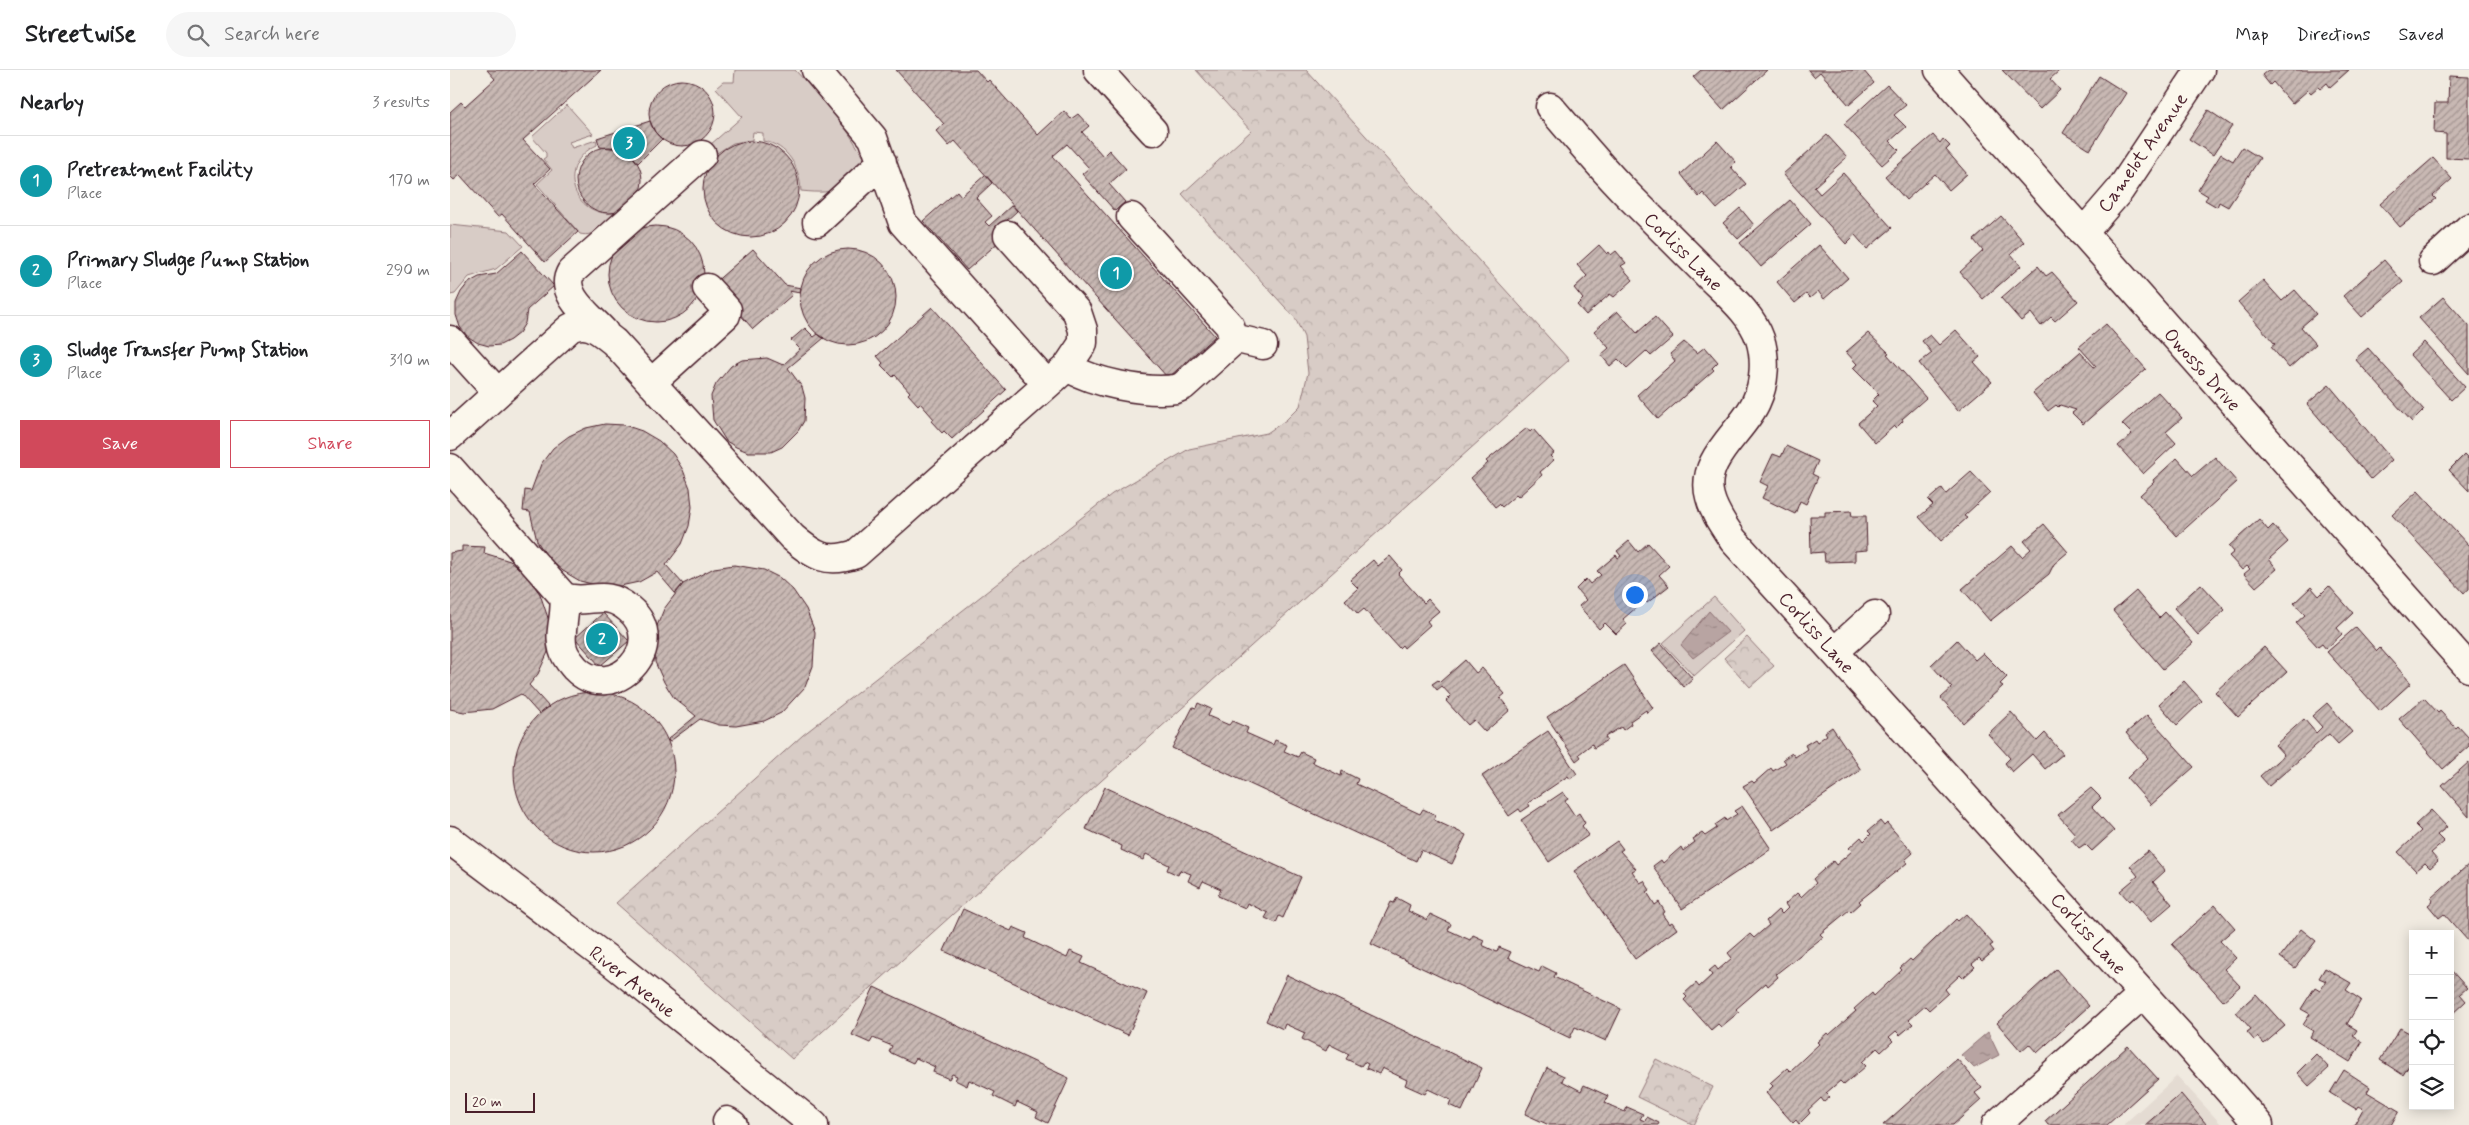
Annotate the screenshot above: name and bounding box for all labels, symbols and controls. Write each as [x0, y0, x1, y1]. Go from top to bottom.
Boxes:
search box [166, 12, 516, 57]
text: Streetwise [25, 19, 136, 50]
icon: search [184, 21, 212, 49]
text: Search here [224, 22, 320, 47]
text: Map [2236, 23, 2269, 47]
text: Directions [2297, 23, 2371, 47]
text: Saved [2399, 23, 2444, 47]
street label: Camelot Avenue [2093, 88, 2194, 218]
text: Nearby [20, 89, 84, 117]
text: 3 results [372, 92, 430, 113]
pin: 3 [613, 124, 645, 162]
text: Pretreatment Facility [67, 158, 253, 183]
text: 1 [32, 170, 40, 191]
text: 170 m [388, 170, 430, 191]
text: Place [67, 183, 102, 204]
street label: Corliss Lane [1638, 207, 1728, 297]
text: Primary Sludge Pump Station [67, 248, 309, 273]
pin: 1 [1100, 254, 1132, 292]
text: 2 [32, 260, 40, 281]
text: 290 m [386, 260, 430, 281]
text: Place [67, 273, 102, 294]
street label: Owosso Drive [2158, 323, 2246, 417]
text: Sludge Transfer Pump Station [67, 338, 308, 363]
text: 3 [32, 350, 40, 371]
text: 310 m [389, 350, 430, 371]
text: Place [67, 363, 102, 384]
button: Save [20, 420, 220, 468]
button: Share [230, 420, 430, 468]
your location [1622, 582, 1648, 608]
street label: Corliss Lane [1773, 587, 1859, 679]
pin: 2 [586, 620, 618, 658]
street label: Corliss Lane [2045, 888, 2131, 980]
map controls [2409, 930, 2454, 1110]
button: + [2409, 930, 2454, 975]
street label: River Avenue [584, 940, 681, 1024]
button: − [2409, 975, 2454, 1020]
button: locate [2409, 1020, 2454, 1065]
button: layers [2409, 1065, 2454, 1110]
scale bar [465, 1090, 535, 1113]
text: 20 m [472, 1093, 502, 1111]

